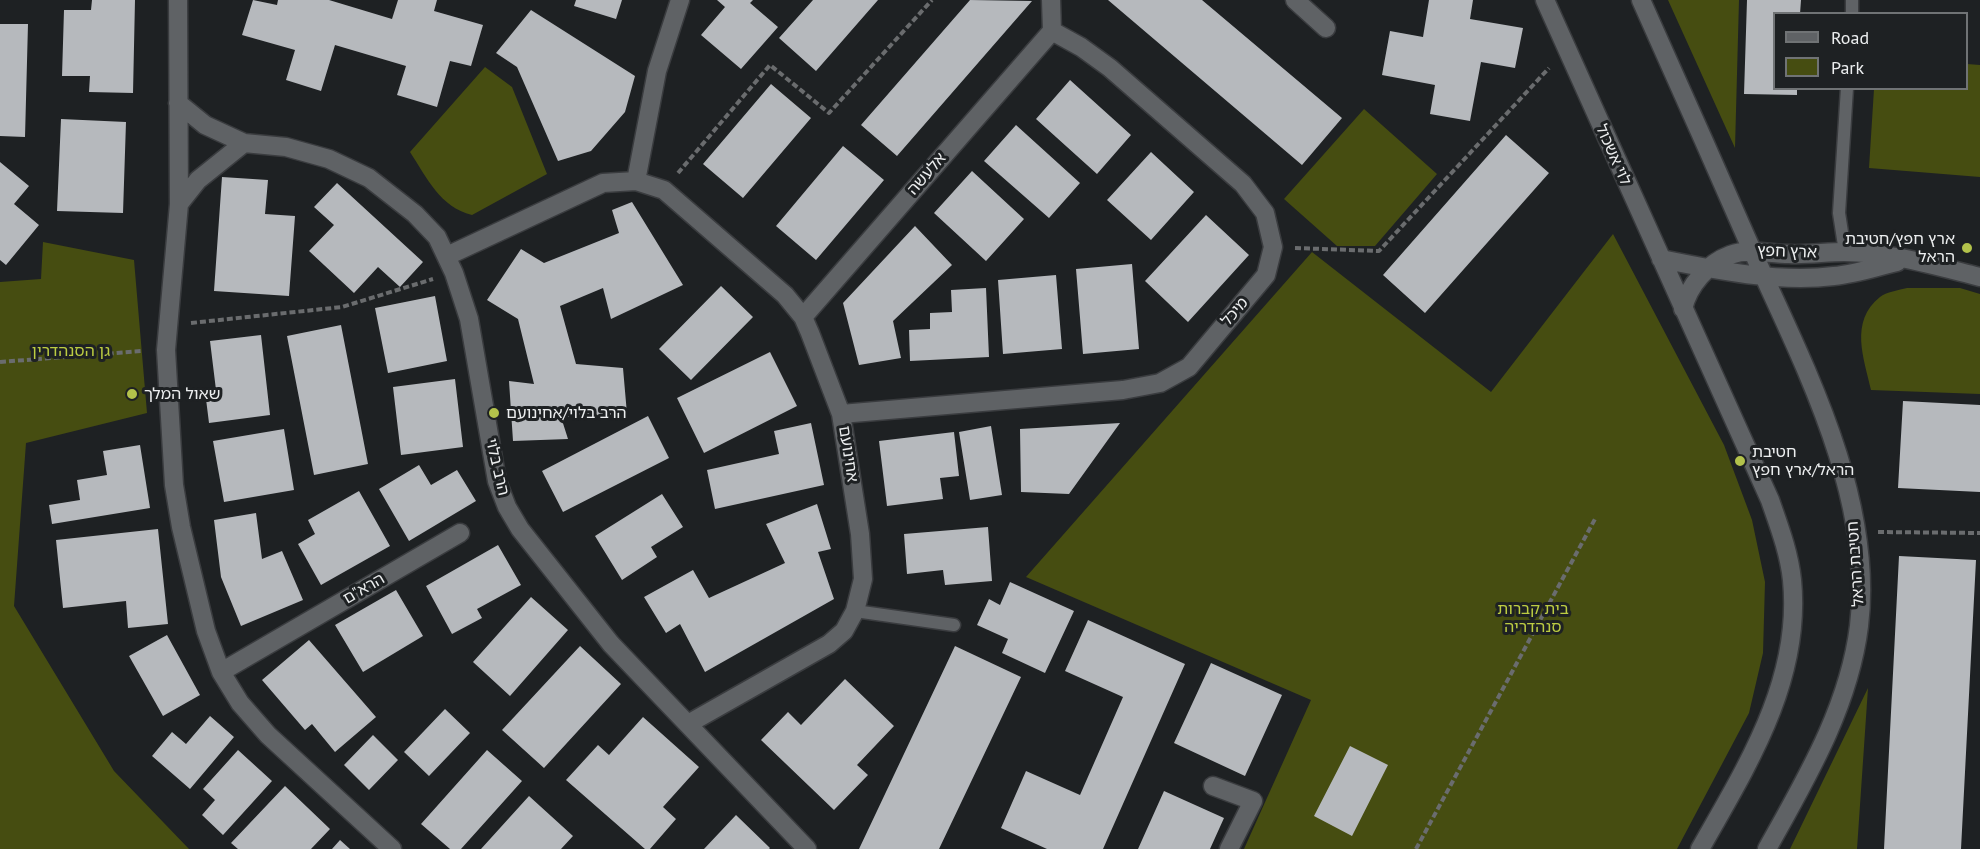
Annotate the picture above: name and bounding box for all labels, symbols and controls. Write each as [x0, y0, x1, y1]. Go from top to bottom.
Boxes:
legend [1773, 12, 1968, 90]
text: Road [1831, 26, 1869, 49]
text: Park [1831, 56, 1864, 79]
street label: לוי אשכול [1591, 122, 1635, 188]
street label: אלעשה [903, 149, 951, 199]
place label: ארץ חפץ/חטיבת הראל [1845, 229, 1955, 267]
street label: ארץ חפץ [1757, 241, 1817, 263]
marker: ארץ חפץ/חטיבת הראל [1960, 241, 1974, 255]
street label: מיכל [1217, 294, 1253, 330]
park label: גן הסנהדרין [32, 341, 110, 361]
place label: שאול המלך [144, 384, 220, 404]
marker: שאול המלך [125, 387, 139, 401]
place label: הרב בלוי/אחינועם [506, 403, 627, 423]
marker: הרב בלוי/אחינועם [487, 406, 501, 420]
street label: אחינועם [834, 424, 862, 484]
street label: הרב בלוי [481, 436, 513, 498]
place label: חטיבת הראל/ארץ חפץ [1752, 442, 1854, 480]
marker: חטיבת הראל/ארץ חפץ [1733, 454, 1747, 468]
street label: חטיבת הראל [1843, 521, 1869, 607]
street label: הרא"ם [340, 569, 388, 609]
park label: בית קברות סנהדריה [1497, 599, 1569, 637]

